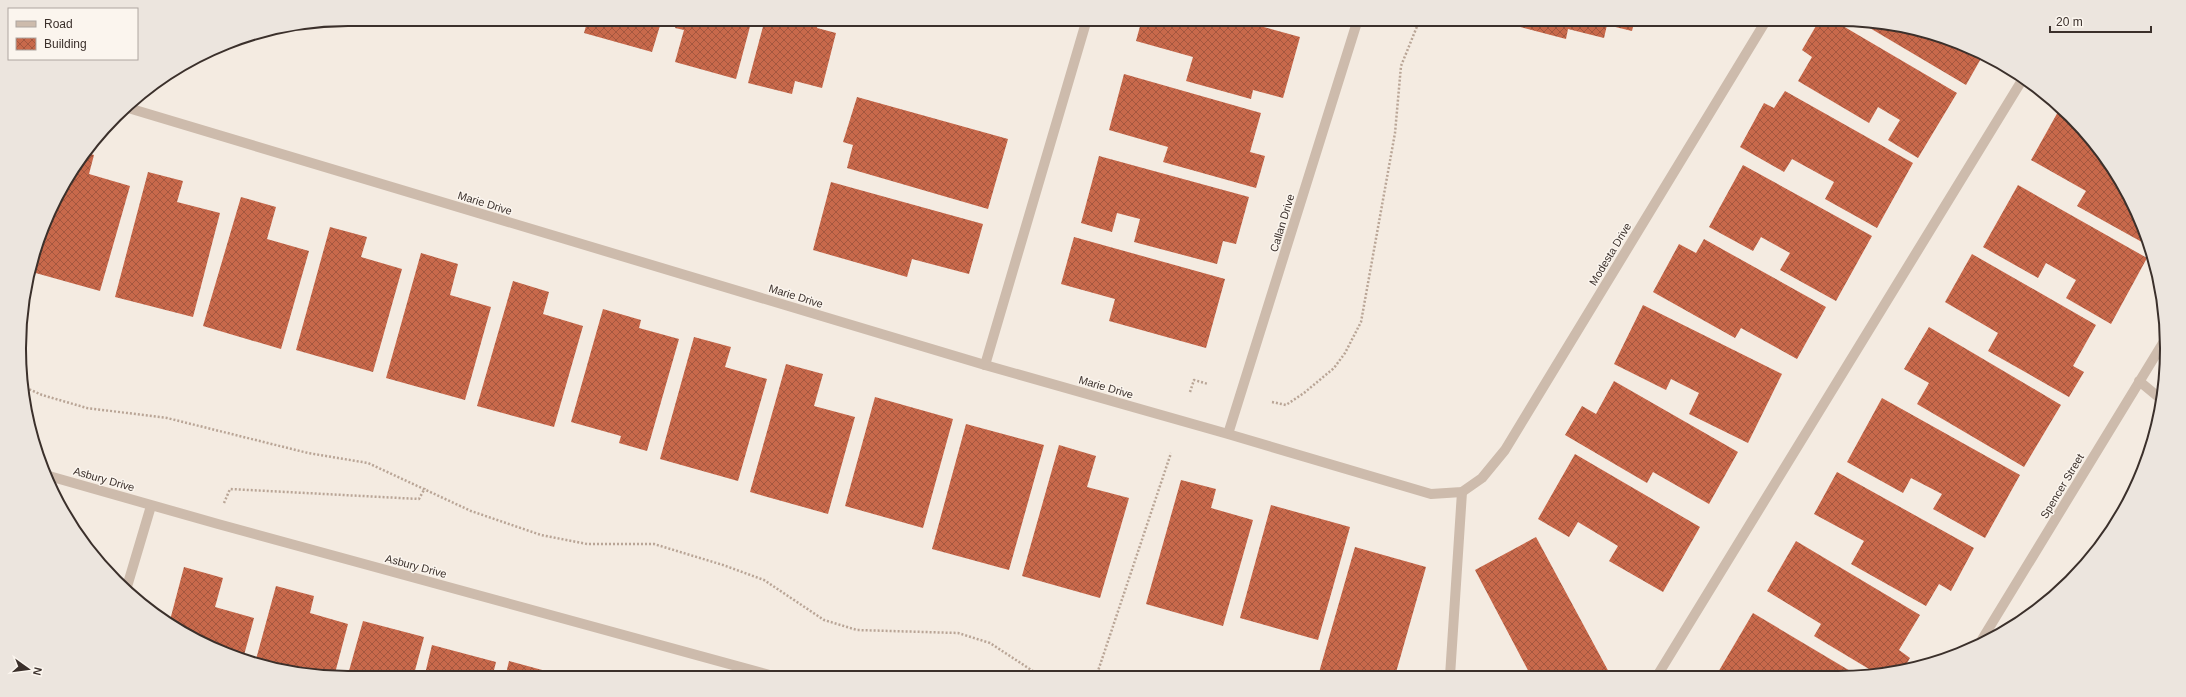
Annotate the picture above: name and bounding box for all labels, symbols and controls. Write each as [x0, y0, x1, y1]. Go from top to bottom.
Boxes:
legend [8, 8, 138, 60]
scale bar [2050, 8, 2151, 34]
text: 20 m [2056, 15, 2083, 29]
text: Road [44, 17, 73, 31]
text: Building [44, 37, 87, 51]
street label: Marie Drive [456, 189, 514, 217]
street label: Callan Drive [1268, 193, 1296, 253]
street label: Modesta Drive [1587, 221, 1633, 287]
street label: Marie Drive [767, 282, 825, 310]
street label: Marie Drive [1077, 373, 1135, 401]
street label: Spencer Street [2038, 451, 2086, 521]
street label: Asbury Drive [72, 465, 136, 493]
street label: Asbury Drive [384, 552, 448, 580]
north arrow [8, 649, 48, 689]
text: N [31, 666, 44, 677]

